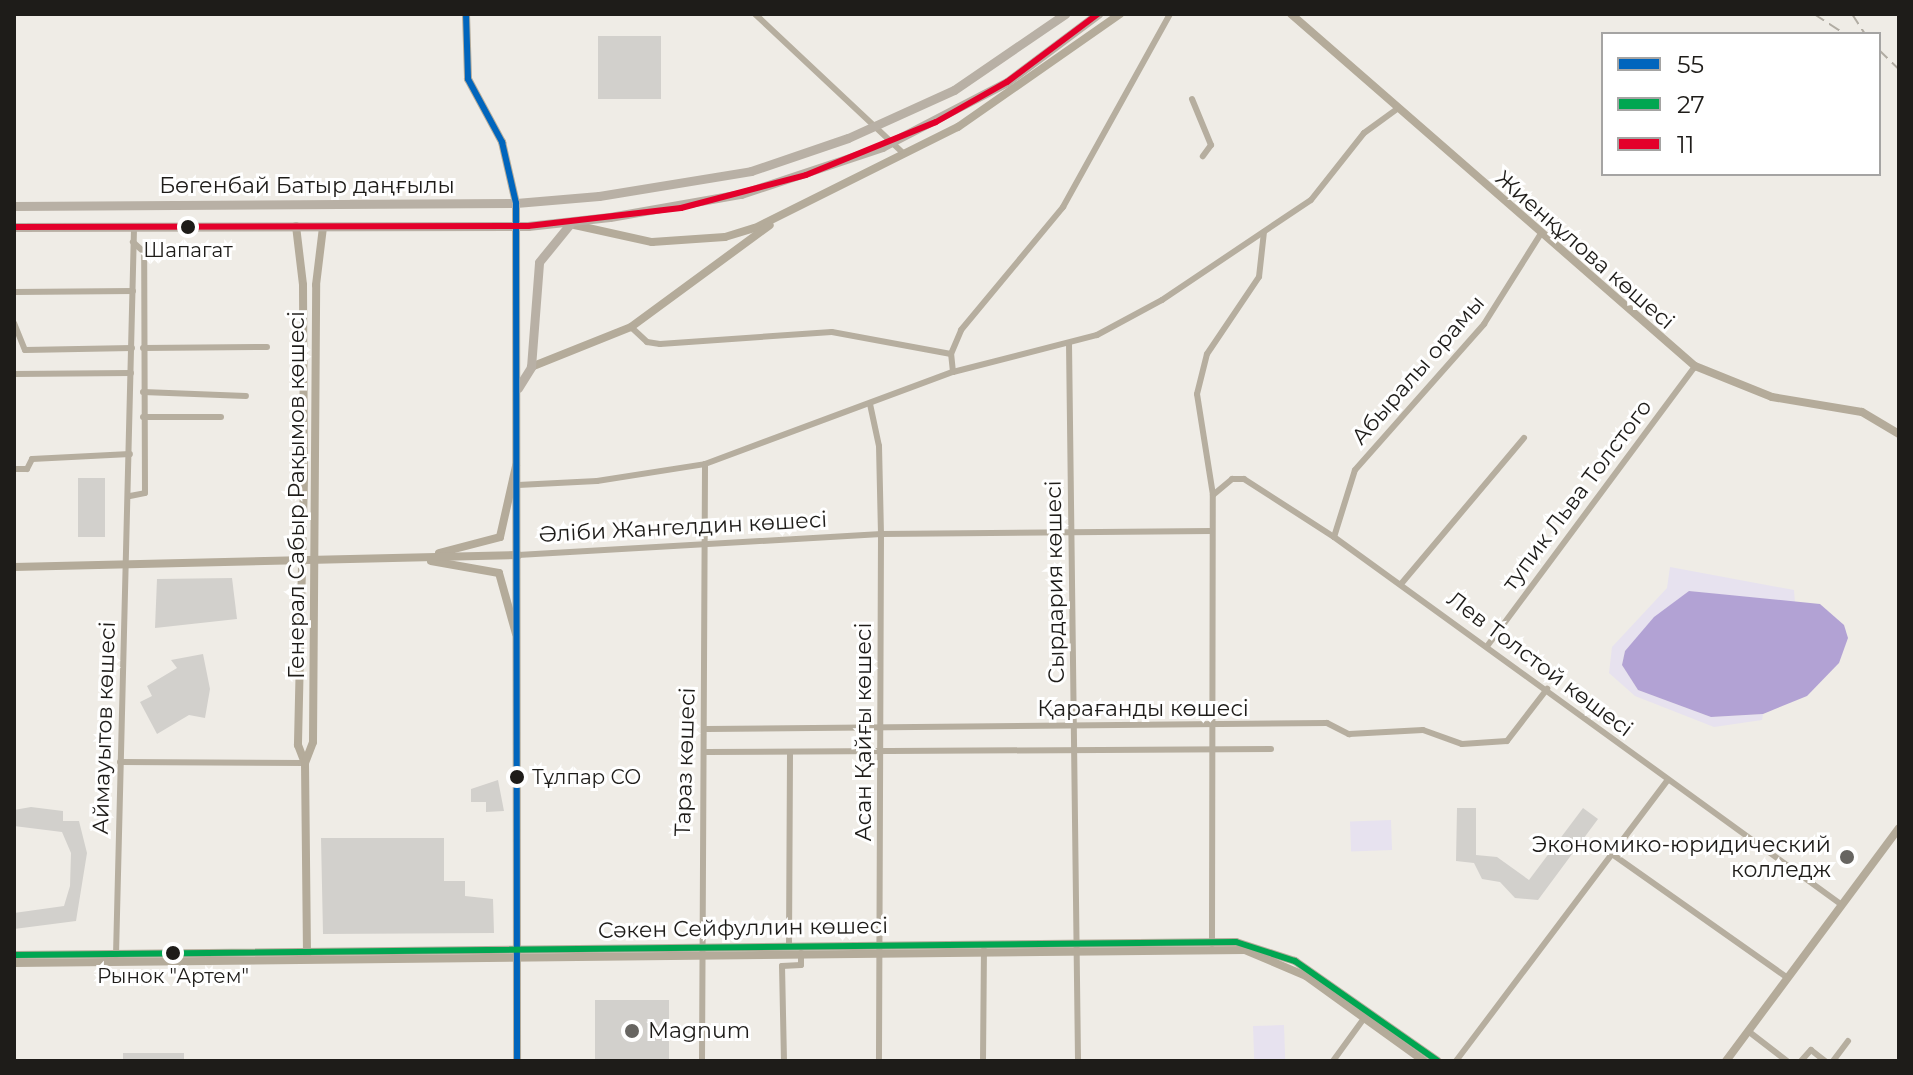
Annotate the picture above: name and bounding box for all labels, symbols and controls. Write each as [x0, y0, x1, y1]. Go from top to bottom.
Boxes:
legend [1601, 32, 1881, 176]
text: 55 [1677, 50, 1704, 79]
text: 27 [1677, 90, 1705, 119]
text: 11 [1677, 130, 1694, 159]
street label: Жиенқұлова көшесі [1490, 165, 1680, 335]
street label: Бөгенбай Батыр даңғылы [159, 173, 455, 199]
marker: Шапагат [180, 219, 196, 235]
place label: Шапагат [143, 238, 233, 262]
street label: Абыралы орамы [1346, 290, 1490, 450]
street label: Генерал Сабыр Рақымов көшесі [284, 311, 310, 679]
street label: тупик Льва Толстого [1497, 394, 1657, 596]
street label: Сырдария көшесі [1040, 480, 1070, 684]
street label: Әліби Жангелдин көшесі [538, 506, 828, 548]
street label: Лев Толстой көшесі [1442, 586, 1638, 742]
street label: Аймауытов көшесі [87, 621, 121, 835]
street label: Асан Қайғы көшесі [851, 622, 877, 842]
street label: Тараз көшесі [669, 687, 701, 837]
street label: Қарағанды көшесі [1037, 696, 1249, 722]
place label: Тұлпар СО [532, 765, 641, 789]
marker: Тұлпар СО [509, 769, 525, 785]
place label: Экономико-юридический колледж [1532, 831, 1831, 882]
marker: Экономико-юридический колледж [1838, 848, 1856, 866]
street label: Сәкен Сейфуллин көшесі [598, 912, 888, 944]
marker: Рынок "Артем" [165, 945, 181, 961]
place label: Рынок "Артем" [97, 964, 249, 988]
place label: Magnum [648, 1018, 750, 1044]
marker: Magnum [623, 1022, 641, 1040]

